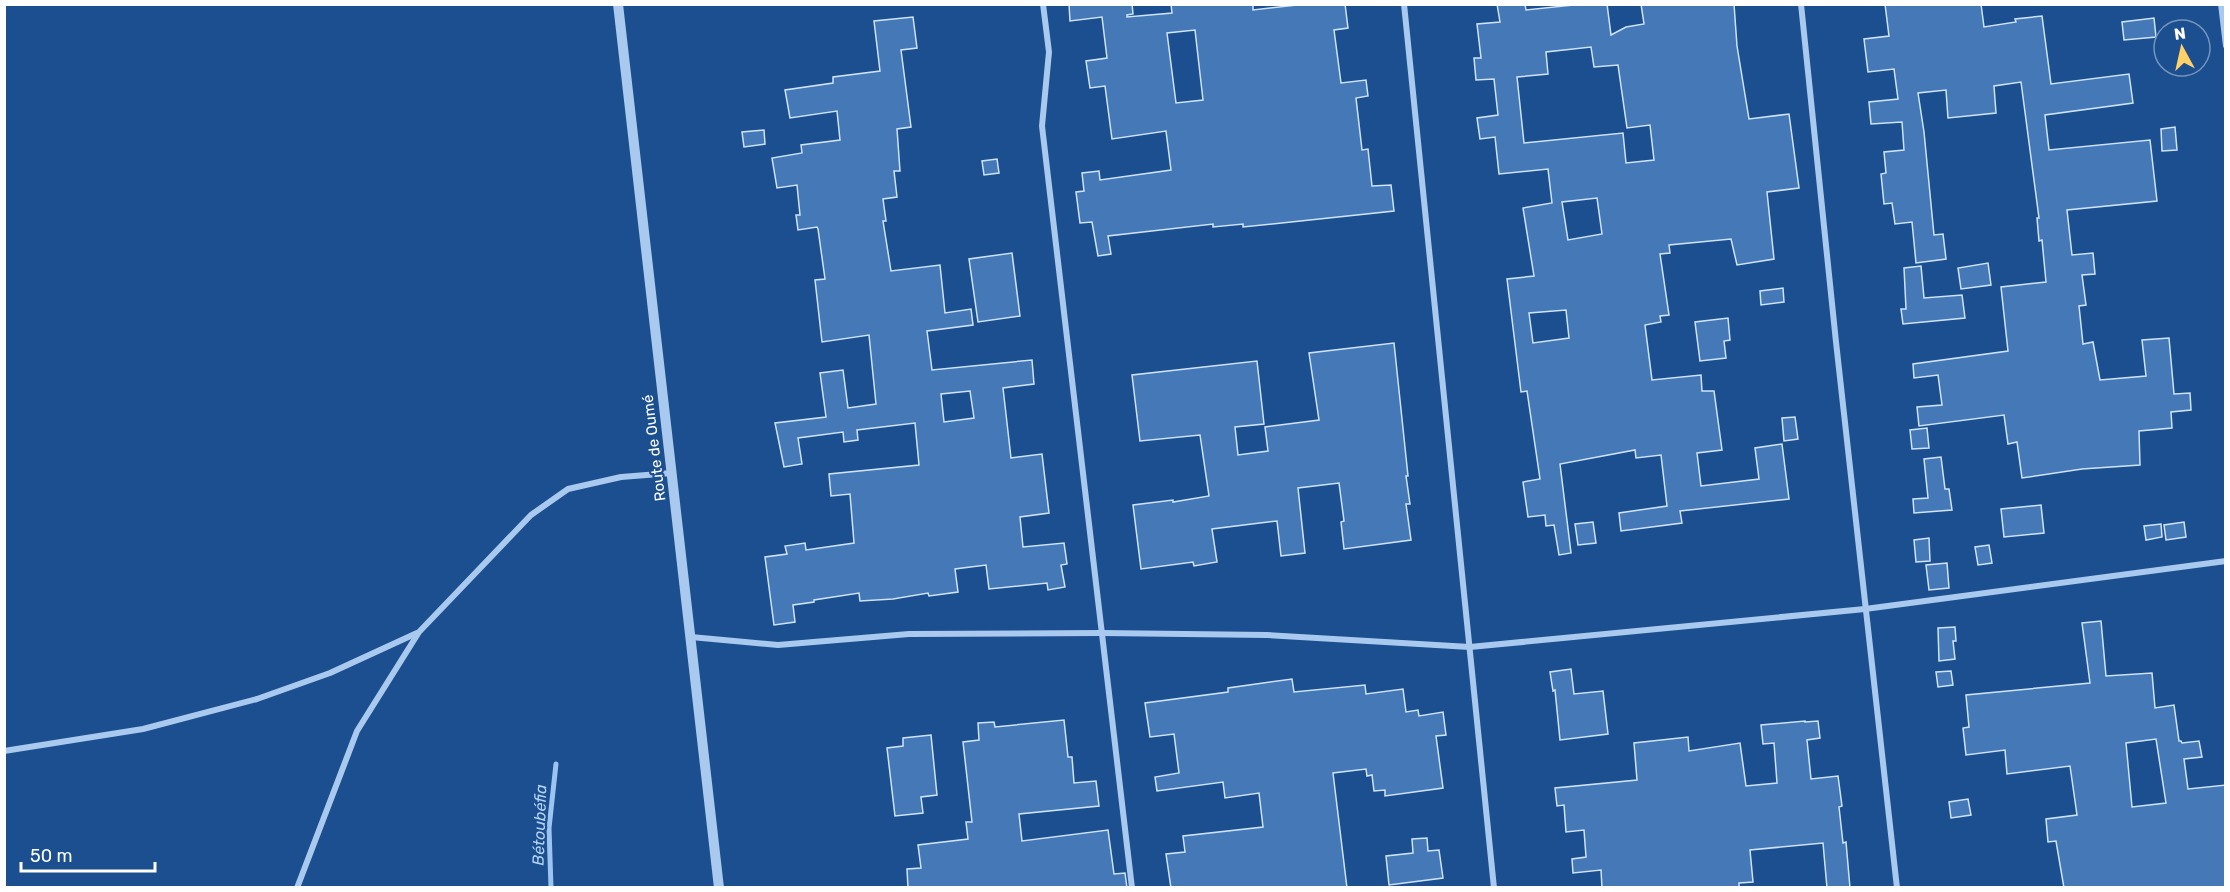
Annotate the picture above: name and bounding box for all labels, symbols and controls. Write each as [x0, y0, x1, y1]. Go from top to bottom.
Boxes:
north arrow [2152, 18, 2212, 78]
text: N [2173, 23, 2187, 44]
street label: Route de Oumé [639, 394, 669, 502]
water label: Bétoubéfia [529, 784, 550, 866]
scale bar [21, 835, 154, 873]
text: 50 m [30, 845, 73, 867]

